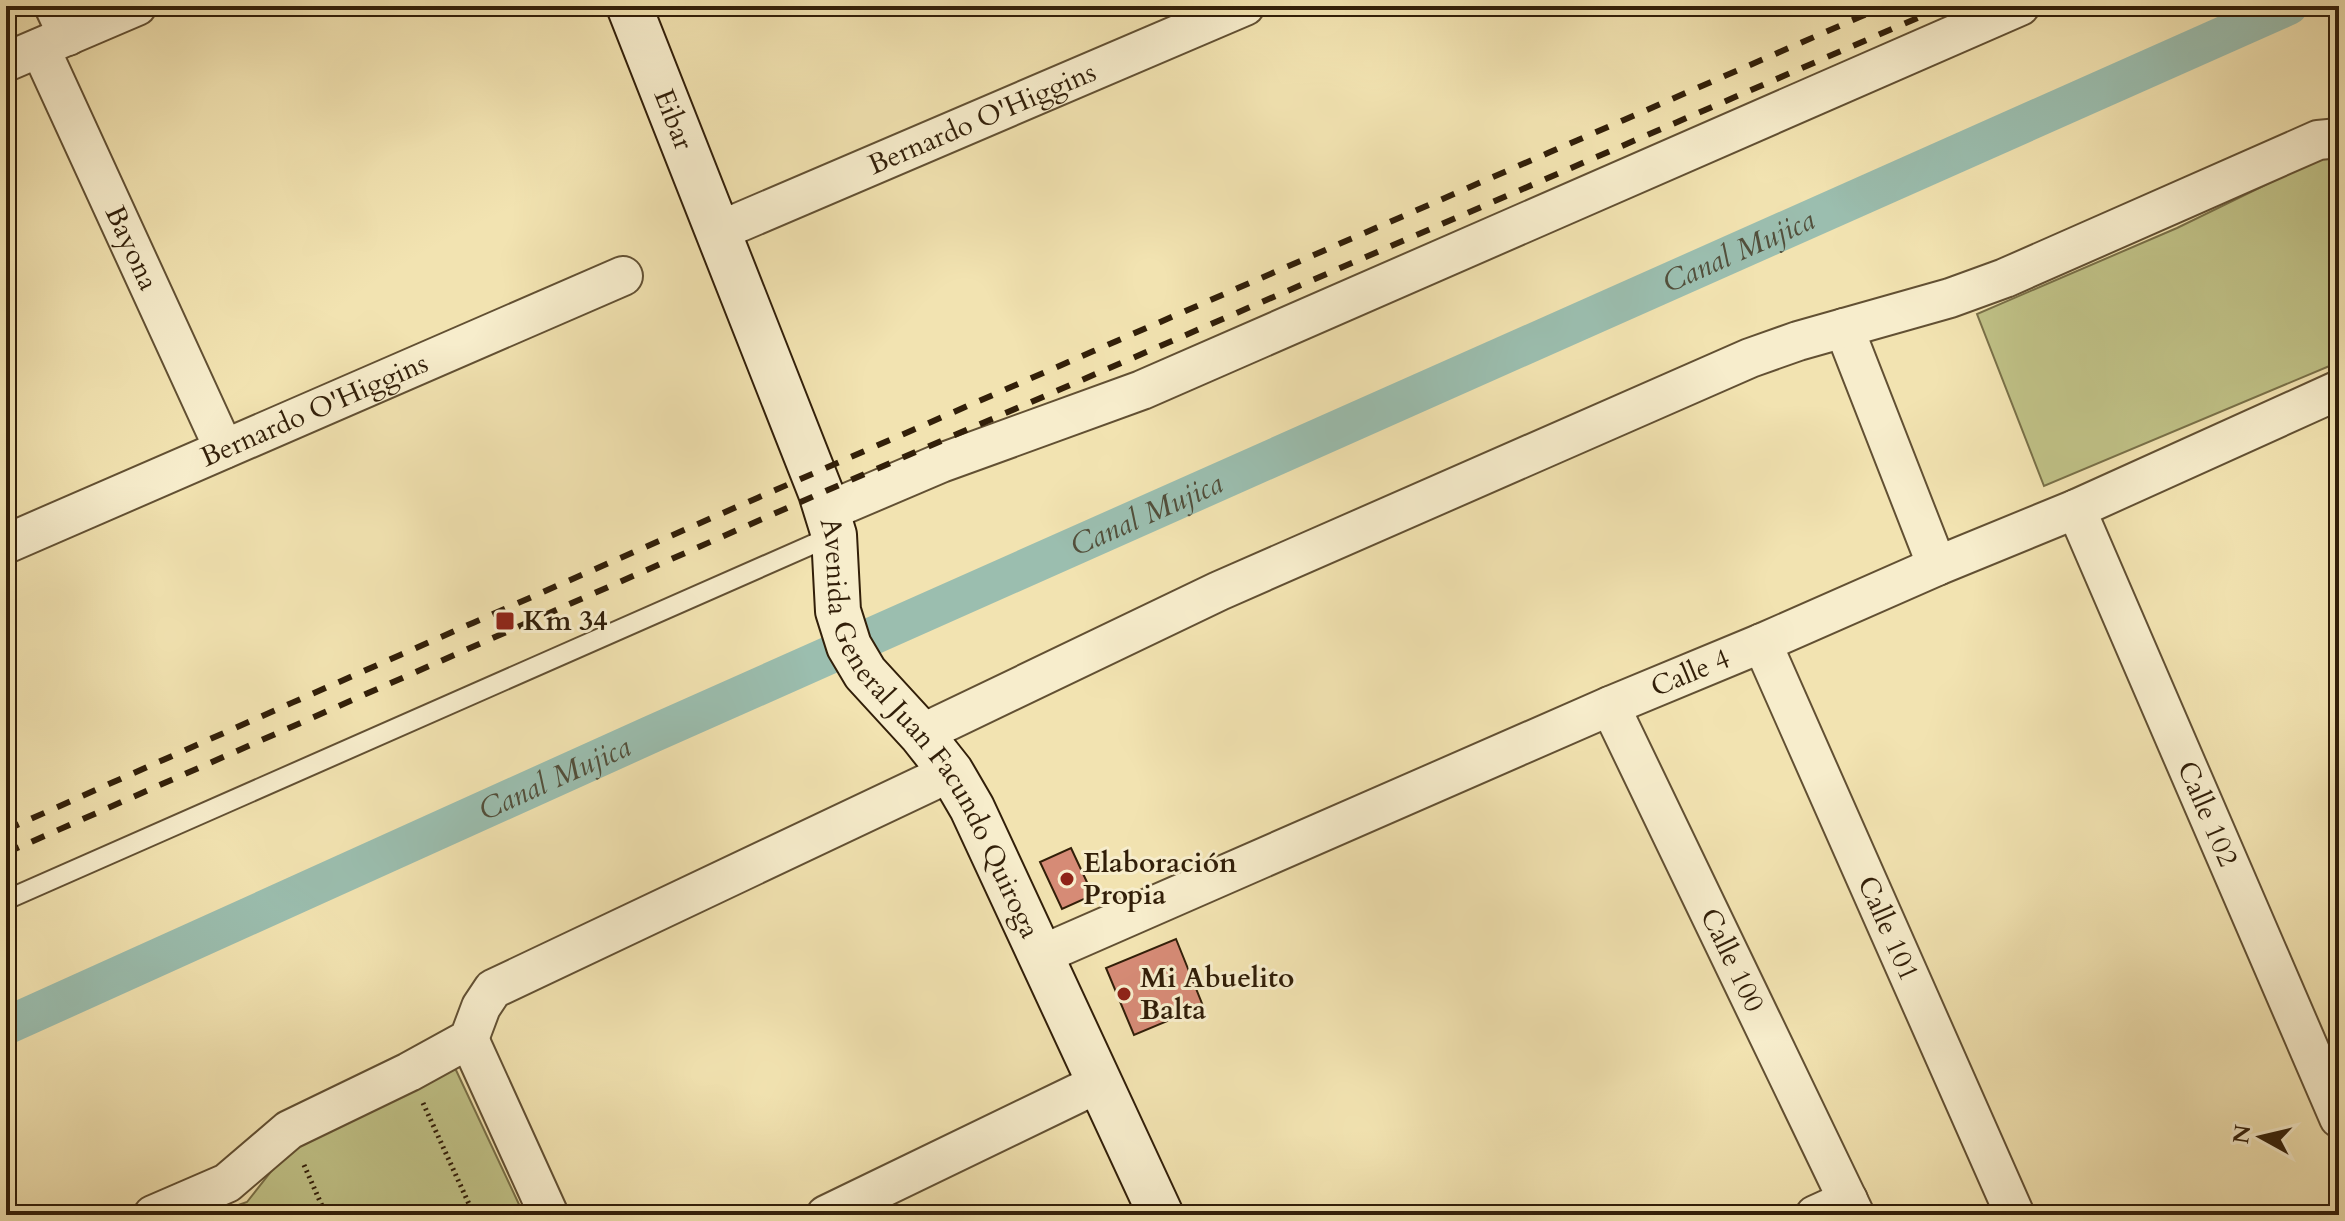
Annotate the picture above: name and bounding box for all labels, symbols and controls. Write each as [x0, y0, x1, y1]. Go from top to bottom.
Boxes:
street label: Bernardo O'Higgins [862, 53, 1102, 184]
street label: Eibar [645, 83, 703, 156]
water label: Canal Mujica [1656, 199, 1821, 303]
street label: Bayona [96, 200, 168, 296]
street label: Bernardo O'Higgins [195, 344, 434, 476]
water label: Canal Mujica [1064, 462, 1229, 566]
street label: Avenida General Juan Facundo Quiroga [811, 513, 1049, 945]
place label: Km 34 [523, 602, 608, 640]
marker: Km 34 [494, 610, 516, 632]
street label: Calle 4 [1645, 639, 1736, 706]
water label: Canal Mujica [472, 726, 637, 830]
street label: Calle 102 [2168, 755, 2247, 872]
place label: Elaboración Propia [1083, 844, 1237, 914]
marker: Elaboración Propia [1058, 870, 1076, 888]
street label: Calle 101 [1848, 870, 1928, 987]
street label: Calle 100 [1691, 902, 1774, 1018]
place label: Mi Abuelito Balta [1140, 959, 1294, 1029]
marker: Mi Abuelito Balta [1115, 985, 1133, 1003]
north arrow [2221, 1097, 2301, 1177]
text: N [2226, 1123, 2258, 1146]

